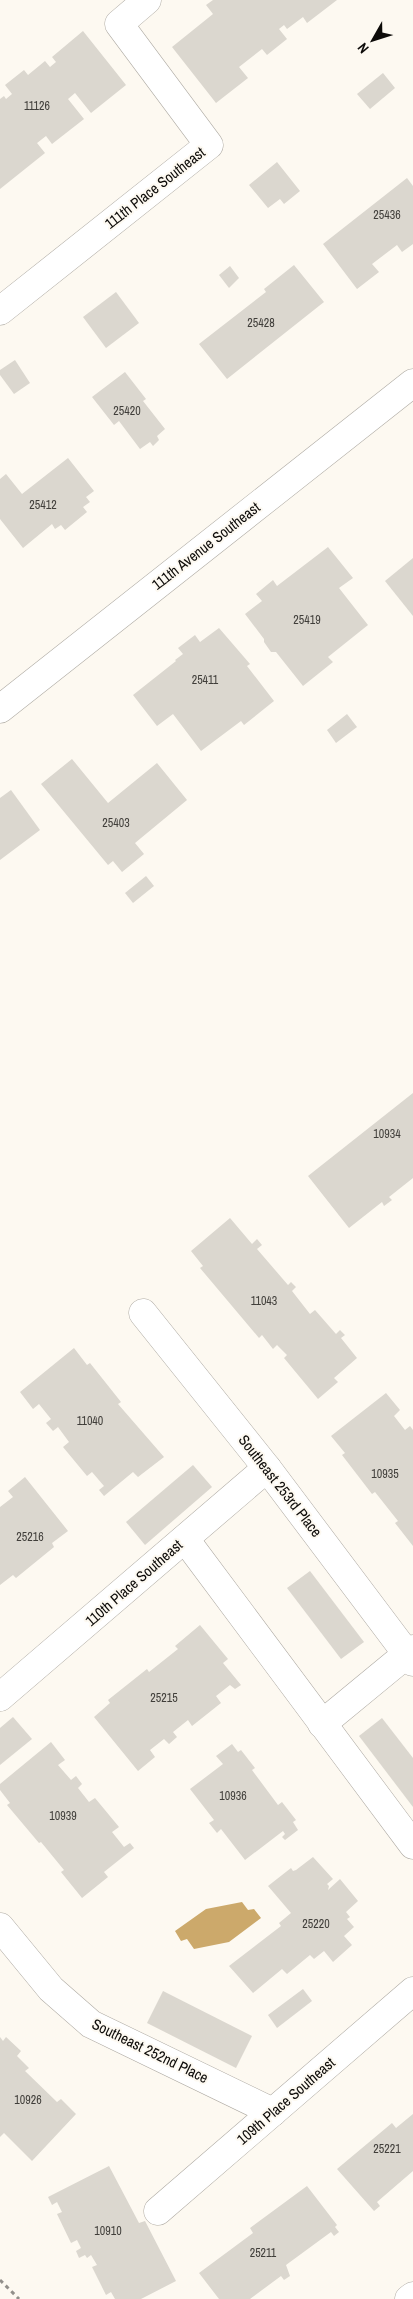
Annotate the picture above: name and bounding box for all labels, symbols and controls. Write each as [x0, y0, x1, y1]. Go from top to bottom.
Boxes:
north arrow [348, 15, 398, 65]
text: N [353, 39, 373, 57]
house number: 11126 [24, 98, 50, 114]
street label: 111th Place Southeast [100, 141, 210, 233]
house number: 25436 [373, 207, 401, 223]
house number: 25428 [247, 315, 275, 331]
house number: 25420 [113, 403, 141, 419]
street label: 111th Avenue Southeast [147, 496, 265, 595]
house number: 25412 [29, 497, 57, 513]
house number: 25419 [293, 612, 321, 628]
house number: 25411 [192, 672, 219, 688]
house number: 25403 [102, 815, 130, 831]
house number: 10934 [373, 1126, 401, 1142]
house number: 11043 [251, 1293, 277, 1309]
house number: 11040 [77, 1413, 103, 1429]
street label: Southeast 253rd Place [234, 1430, 327, 1541]
house number: 10935 [371, 1466, 399, 1482]
house number: 25216 [16, 1529, 44, 1545]
street label: 110th Place Southeast [80, 1534, 187, 1631]
house number: 25215 [150, 1690, 178, 1706]
house number: 10936 [219, 1788, 247, 1804]
house number: 10939 [49, 1808, 77, 1824]
house number: 25220 [302, 1916, 330, 1932]
street label: Southeast 252nd Place [88, 2013, 212, 2088]
street label: 109th Place Southeast [232, 2052, 340, 2149]
house number: 10926 [14, 2092, 42, 2108]
house number: 25221 [373, 2141, 401, 2157]
house number: 10910 [94, 2223, 122, 2239]
house number: 25211 [250, 2245, 277, 2261]

